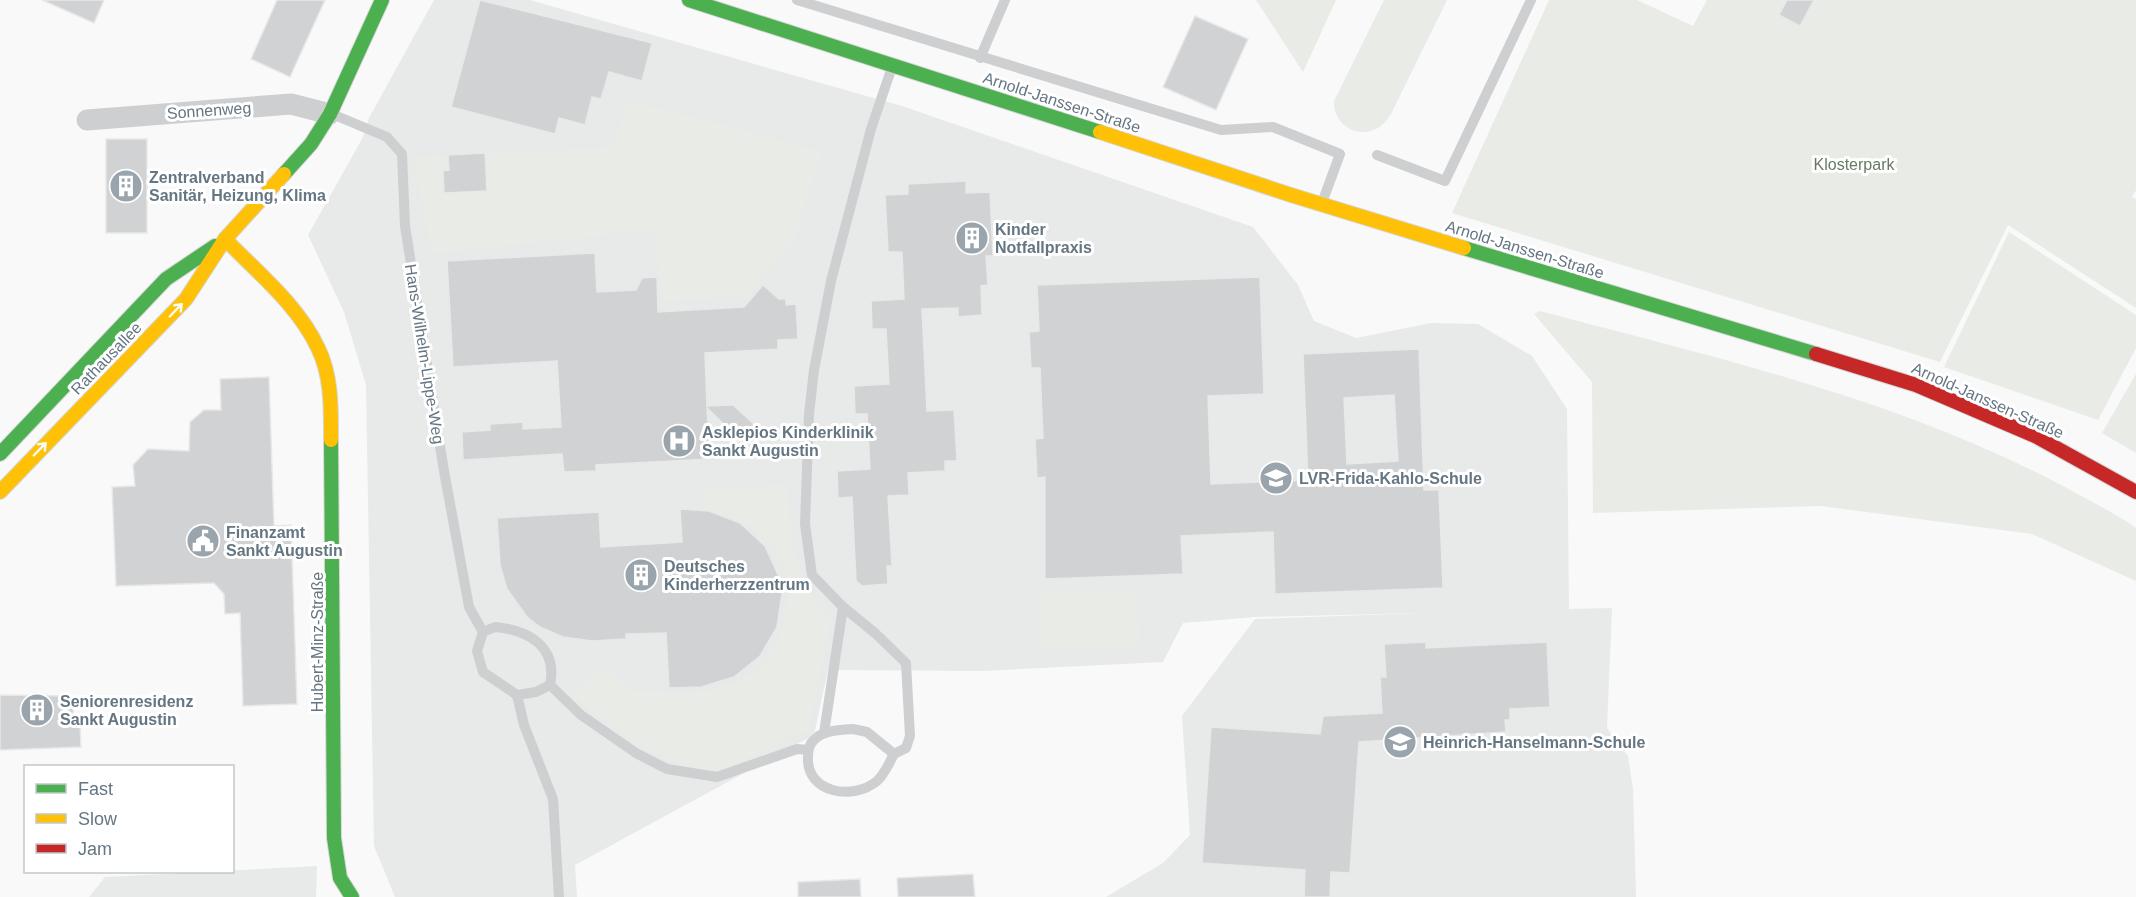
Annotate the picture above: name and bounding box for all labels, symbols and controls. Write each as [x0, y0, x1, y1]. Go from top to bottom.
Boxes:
street label: Arnold-Janssen-Straße [981, 69, 1143, 136]
street label: Sonnenweg [166, 99, 252, 122]
park label: Klosterpark [1814, 156, 1895, 173]
building icon: Zentralverband Sanitär, Heizung, Klima [108, 168, 144, 204]
place label: Zentralverband Sanitär, Heizung, Klima [149, 169, 326, 204]
street label: Arnold-Janssen-Straße [1444, 217, 1606, 282]
building icon: Kinder Notfallpraxis [954, 220, 990, 256]
place label: Kinder Notfallpraxis [995, 221, 1092, 256]
street label: Hans-Wilhelm-Lippe-Weg [402, 263, 447, 445]
one-way arrow [169, 302, 183, 317]
street label: Rathausallee [68, 319, 145, 398]
street label: Arnold-Janssen-Straße [1909, 359, 2066, 442]
hospital icon: Asklepios Kinderklinik Sankt Augustin [661, 423, 697, 459]
place label: Asklepios Kinderklinik Sankt Augustin [702, 424, 874, 459]
one-way arrow [33, 442, 47, 457]
school or university icon: LVR-Frida-Kahlo-Schule [1258, 460, 1294, 496]
place label: LVR-Frida-Kahlo-Schule [1299, 470, 1482, 487]
public building icon: Finanzamt Sankt Augustin [185, 523, 221, 559]
place label: Finanzamt Sankt Augustin [226, 524, 343, 559]
building icon: Deutsches Kinderherzzentrum [623, 557, 659, 593]
place label: Deutsches Kinderherzzentrum [664, 558, 810, 593]
street label: Hubert-Minz-Straße [309, 572, 326, 712]
building icon: Seniorenresidenz Sankt Augustin [19, 692, 55, 728]
place label: Seniorenresidenz Sankt Augustin [60, 693, 193, 728]
school or university icon: Heinrich-Hanselmann-Schule [1382, 724, 1418, 760]
place label: Heinrich-Hanselmann-Schule [1423, 734, 1645, 751]
legend [24, 765, 234, 873]
text: Fast [78, 779, 113, 799]
text: Slow [78, 809, 118, 829]
text: Jam [78, 839, 112, 859]

